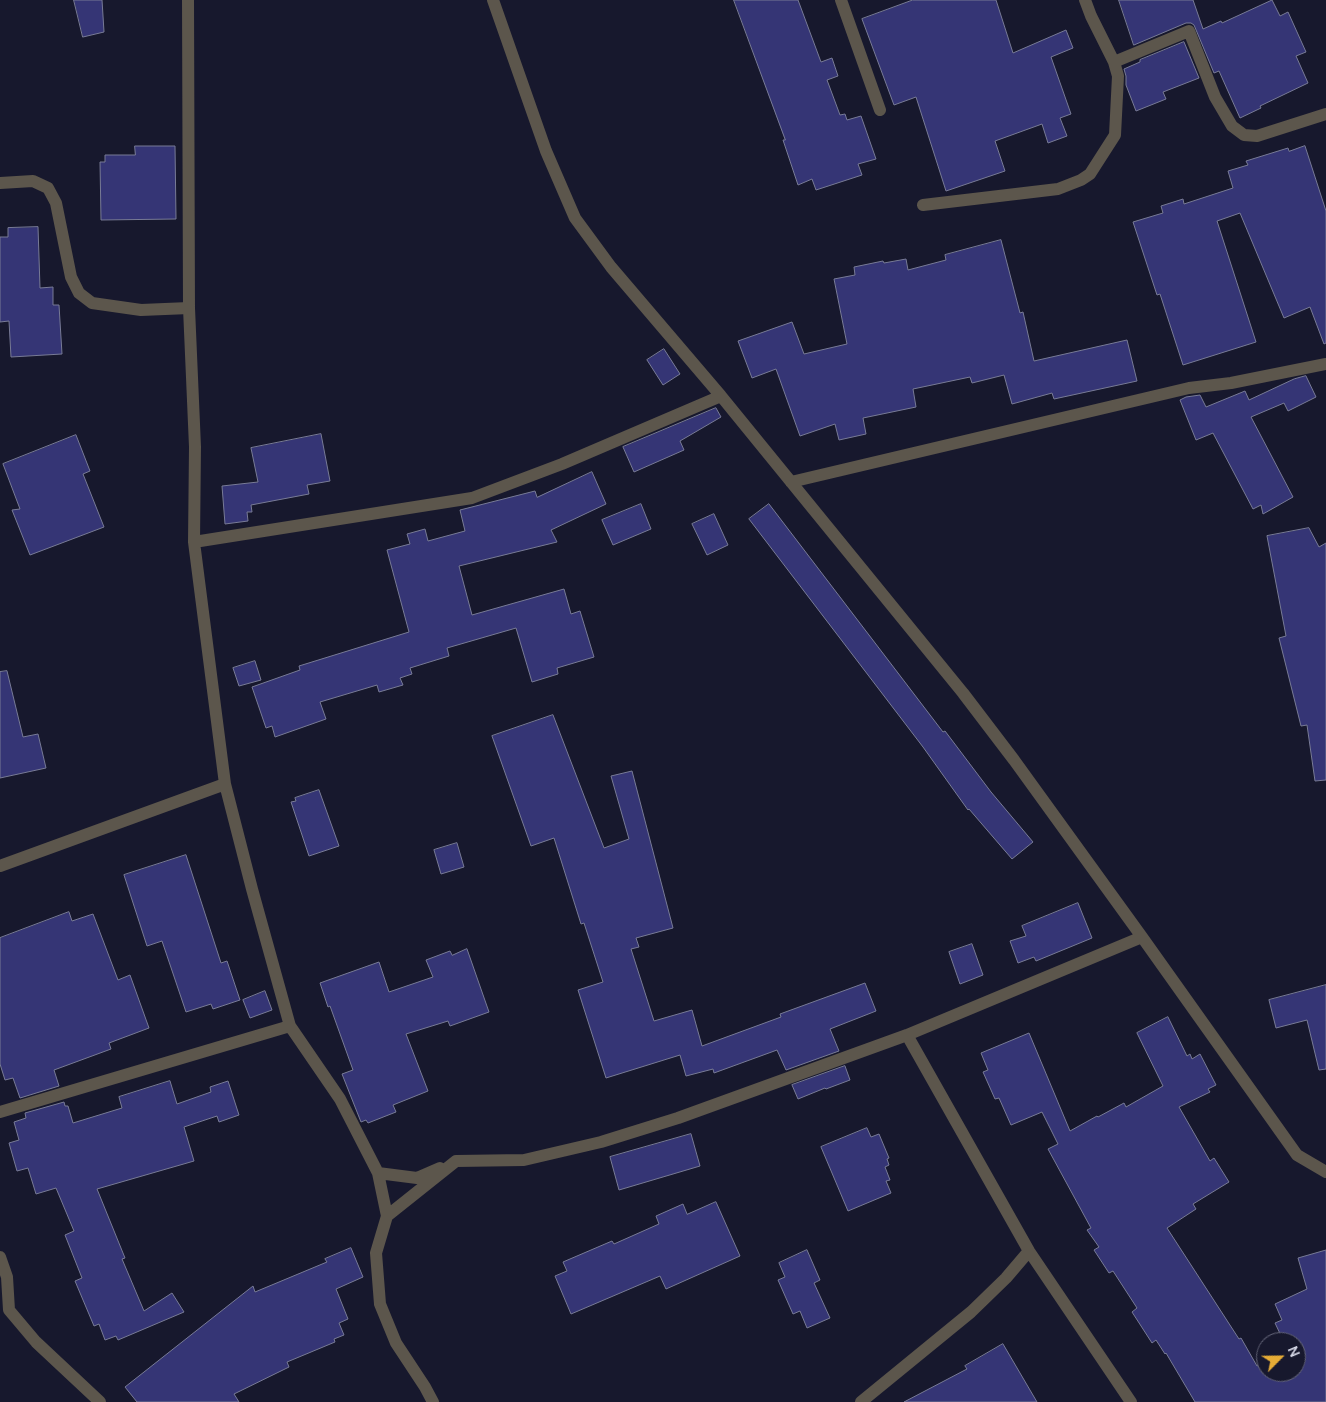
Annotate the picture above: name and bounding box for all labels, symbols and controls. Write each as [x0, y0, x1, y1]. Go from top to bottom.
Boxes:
north arrow [1256, 1332, 1306, 1382]
text: N [1284, 1343, 1305, 1360]

